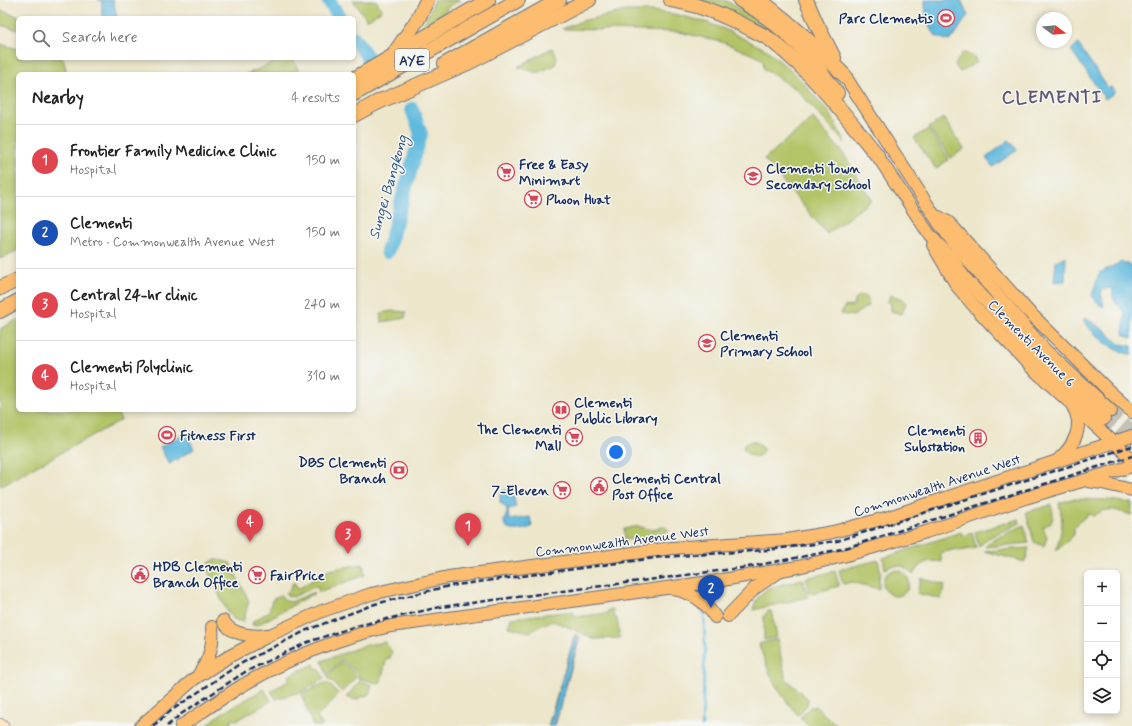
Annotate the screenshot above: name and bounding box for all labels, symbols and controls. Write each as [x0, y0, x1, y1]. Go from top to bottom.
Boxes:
sports icon: Parc Clementis [936, 8, 956, 28]
place label: Parc Clementis [839, 10, 934, 28]
north arrow [1036, 12, 1072, 48]
search box [16, 16, 356, 60]
icon: search [30, 27, 52, 49]
text: Search here [62, 28, 138, 48]
road number: AYE [395, 49, 429, 71]
district label: CLEMENTI [1002, 86, 1102, 110]
text: Nearby [32, 87, 84, 109]
text: 4 results [291, 90, 340, 107]
water label: Sungei Bangkong [365, 132, 415, 242]
text: Frontier Family Medicine Clinic [70, 142, 277, 162]
text: 1 [42, 152, 48, 169]
text: 150 m [306, 152, 340, 169]
place label: Free & Easy Minimart [519, 156, 588, 190]
place label: Clementi Town Secondary School [766, 160, 871, 194]
text: Hospital [70, 162, 116, 179]
supermarket icon: Free & Easy Minimart [496, 162, 516, 182]
school or university icon: Clementi Town Secondary School [743, 166, 763, 186]
supermarket icon: Phoon Huat [523, 189, 543, 209]
place label: Phoon Huat [546, 191, 611, 209]
text: Clementi [70, 214, 132, 234]
text: 2 [42, 224, 48, 241]
text: 150 m [306, 224, 340, 241]
text: Metro · Commonwealth Avenue West [70, 234, 275, 251]
text: Central 24-hr clinic [70, 286, 198, 306]
text: 3 [42, 296, 48, 313]
text: 240 m [304, 296, 340, 313]
street label: Clementi Avenue 6 [984, 296, 1079, 391]
text: Hospital [70, 306, 116, 323]
place label: Clementi Primary School [720, 327, 813, 361]
school or university icon: Clementi Primary School [697, 333, 717, 353]
text: Clementi Polyclinic [70, 358, 193, 378]
text: 4 [41, 368, 49, 385]
text: 310 m [307, 368, 340, 385]
text: Hospital [70, 378, 116, 395]
place label: Clementi Public Library [574, 394, 658, 428]
library icon: Clementi Public Library [551, 400, 571, 420]
place label: The Clementi Mall [477, 421, 561, 455]
place label: Clementi Substation [904, 422, 965, 456]
sports icon: Fitness First [157, 425, 177, 445]
place label: Fitness First [180, 427, 256, 445]
supermarket icon: The Clementi Mall [564, 427, 584, 447]
building icon: Clementi Substation [968, 428, 988, 448]
your location [606, 442, 626, 462]
street label: Commonwealth Avenue West [852, 450, 1023, 521]
place label: DBS Clementi Branch [298, 454, 386, 488]
bank icon: DBS Clementi Branch [389, 460, 409, 480]
place label: Clementi Central Post Office [612, 470, 721, 504]
public building icon: Clementi Central Post Office [589, 476, 609, 496]
supermarket icon: 7-Eleven [552, 480, 572, 500]
place label: 7-Eleven [491, 482, 550, 500]
pin: 4 [237, 509, 263, 542]
pin: 1 [455, 513, 481, 546]
pin: 3 [335, 521, 361, 554]
street label: Commonwealth Avenue West [534, 522, 710, 562]
place label: HDB Clementi Branch Office [153, 558, 242, 592]
public building icon: HDB Clementi Branch Office [130, 564, 150, 584]
supermarket icon: FairPrice [247, 565, 267, 585]
place label: FairPrice [270, 567, 325, 585]
map controls [1084, 570, 1120, 714]
button: + [1084, 570, 1120, 606]
pin: 2 [698, 575, 724, 608]
button: − [1084, 606, 1120, 642]
button: locate [1084, 642, 1120, 678]
button: layers [1084, 678, 1120, 714]

